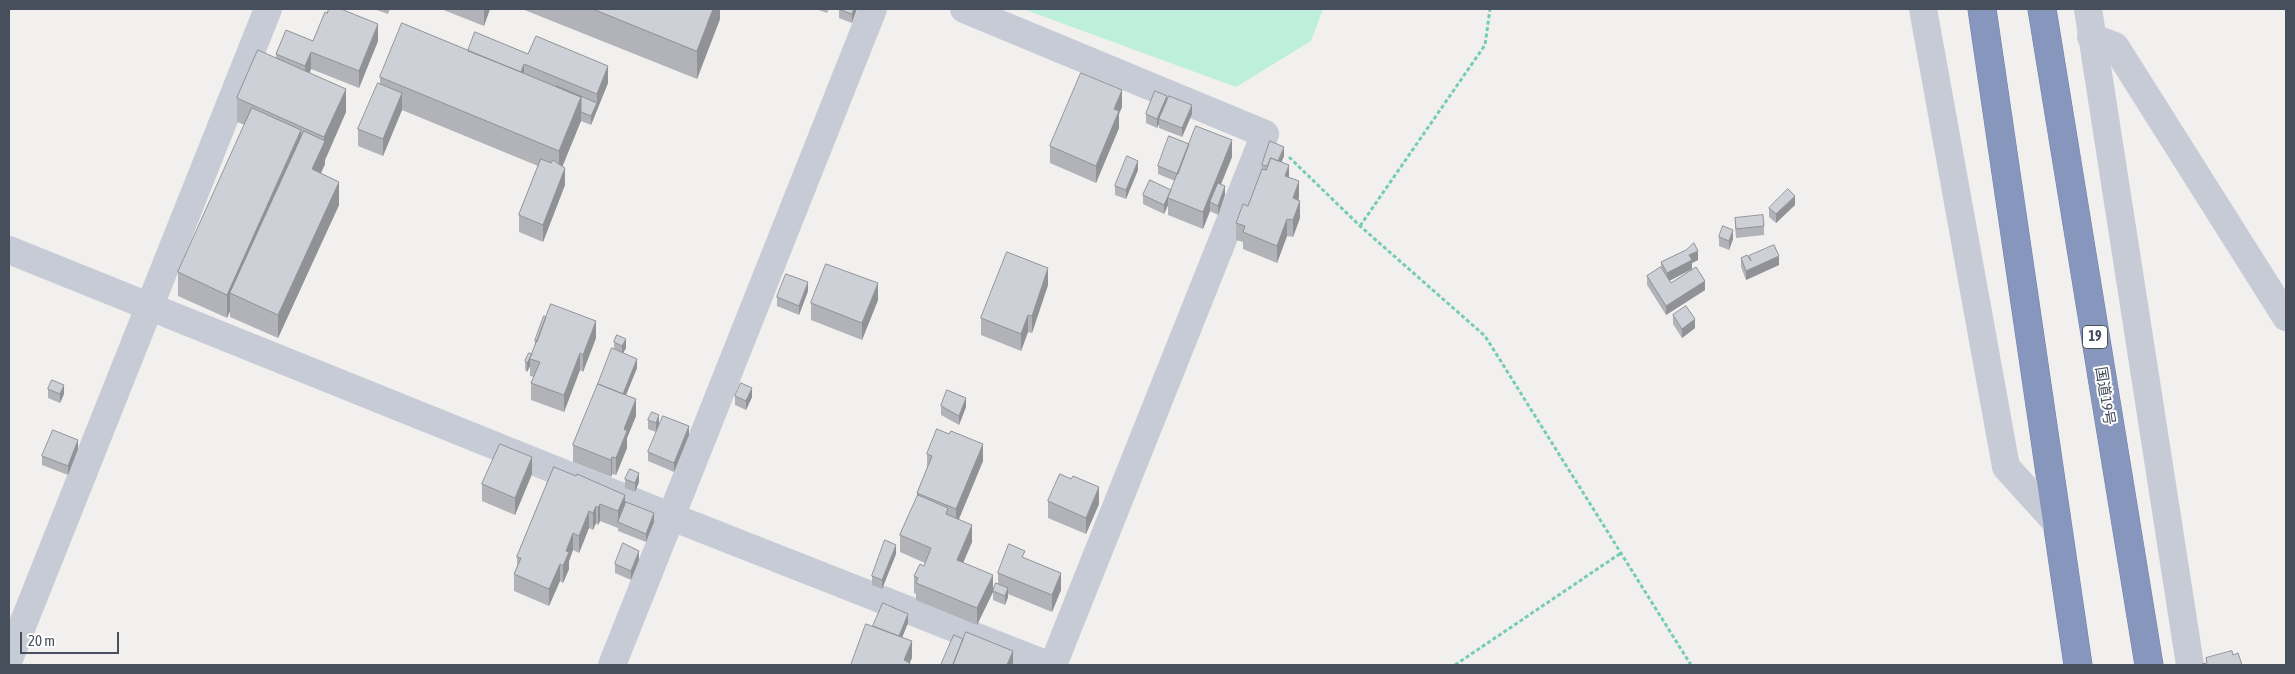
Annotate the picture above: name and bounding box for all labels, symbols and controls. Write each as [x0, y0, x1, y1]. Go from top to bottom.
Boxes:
road number: 19 [2082, 326, 2108, 348]
street label: 国道19号 [2091, 365, 2119, 427]
scale bar [22, 622, 121, 654]
text: 20 m [28, 632, 55, 649]

